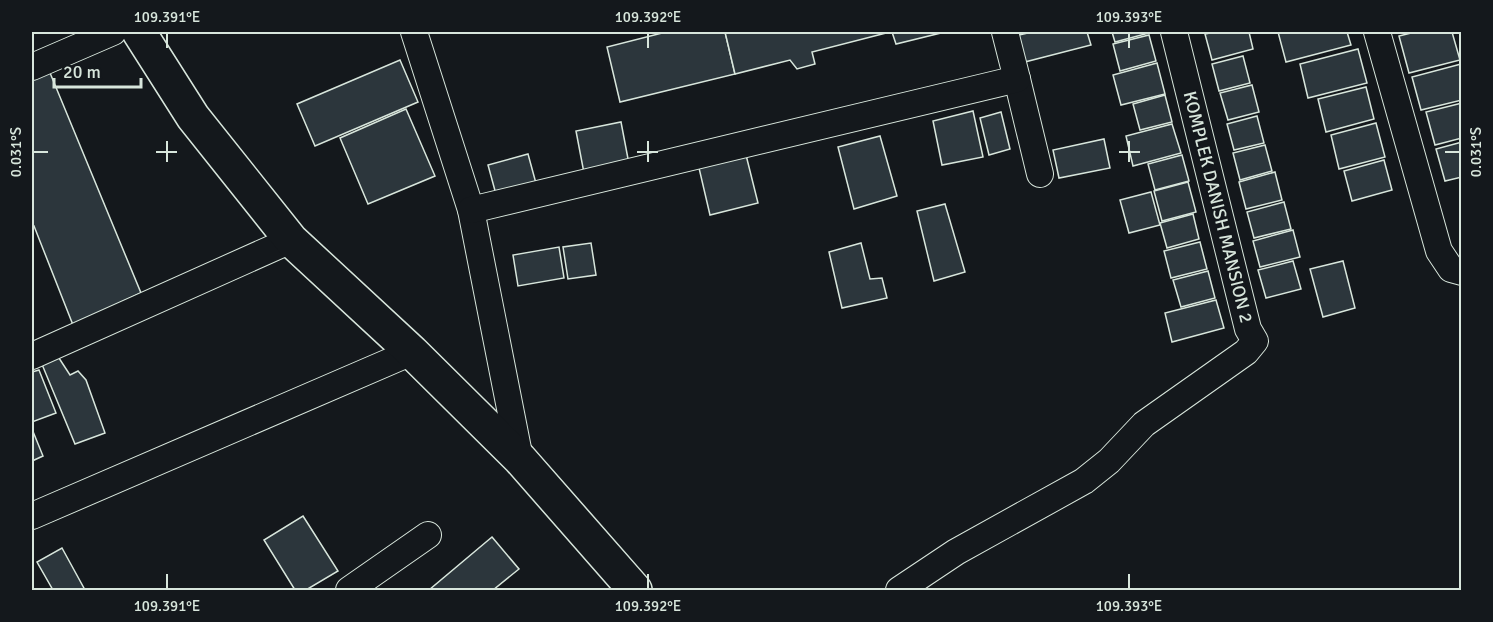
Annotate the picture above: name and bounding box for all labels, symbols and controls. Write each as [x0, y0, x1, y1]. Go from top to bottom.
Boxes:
text: 109.391°E [134, 8, 200, 26]
text: 109.392°E [615, 8, 681, 26]
text: 109.393°E [1096, 8, 1162, 26]
scale bar [54, 51, 141, 89]
text: 20 m [63, 61, 101, 83]
street label: KOMPLEK DANISH MANSION 2 [1179, 89, 1257, 325]
text: 0.031°S [7, 127, 25, 177]
text: 0.031°S [1467, 127, 1485, 177]
text: 109.391°E [134, 597, 200, 615]
text: 109.392°E [615, 597, 681, 615]
text: 109.393°E [1096, 597, 1162, 615]

